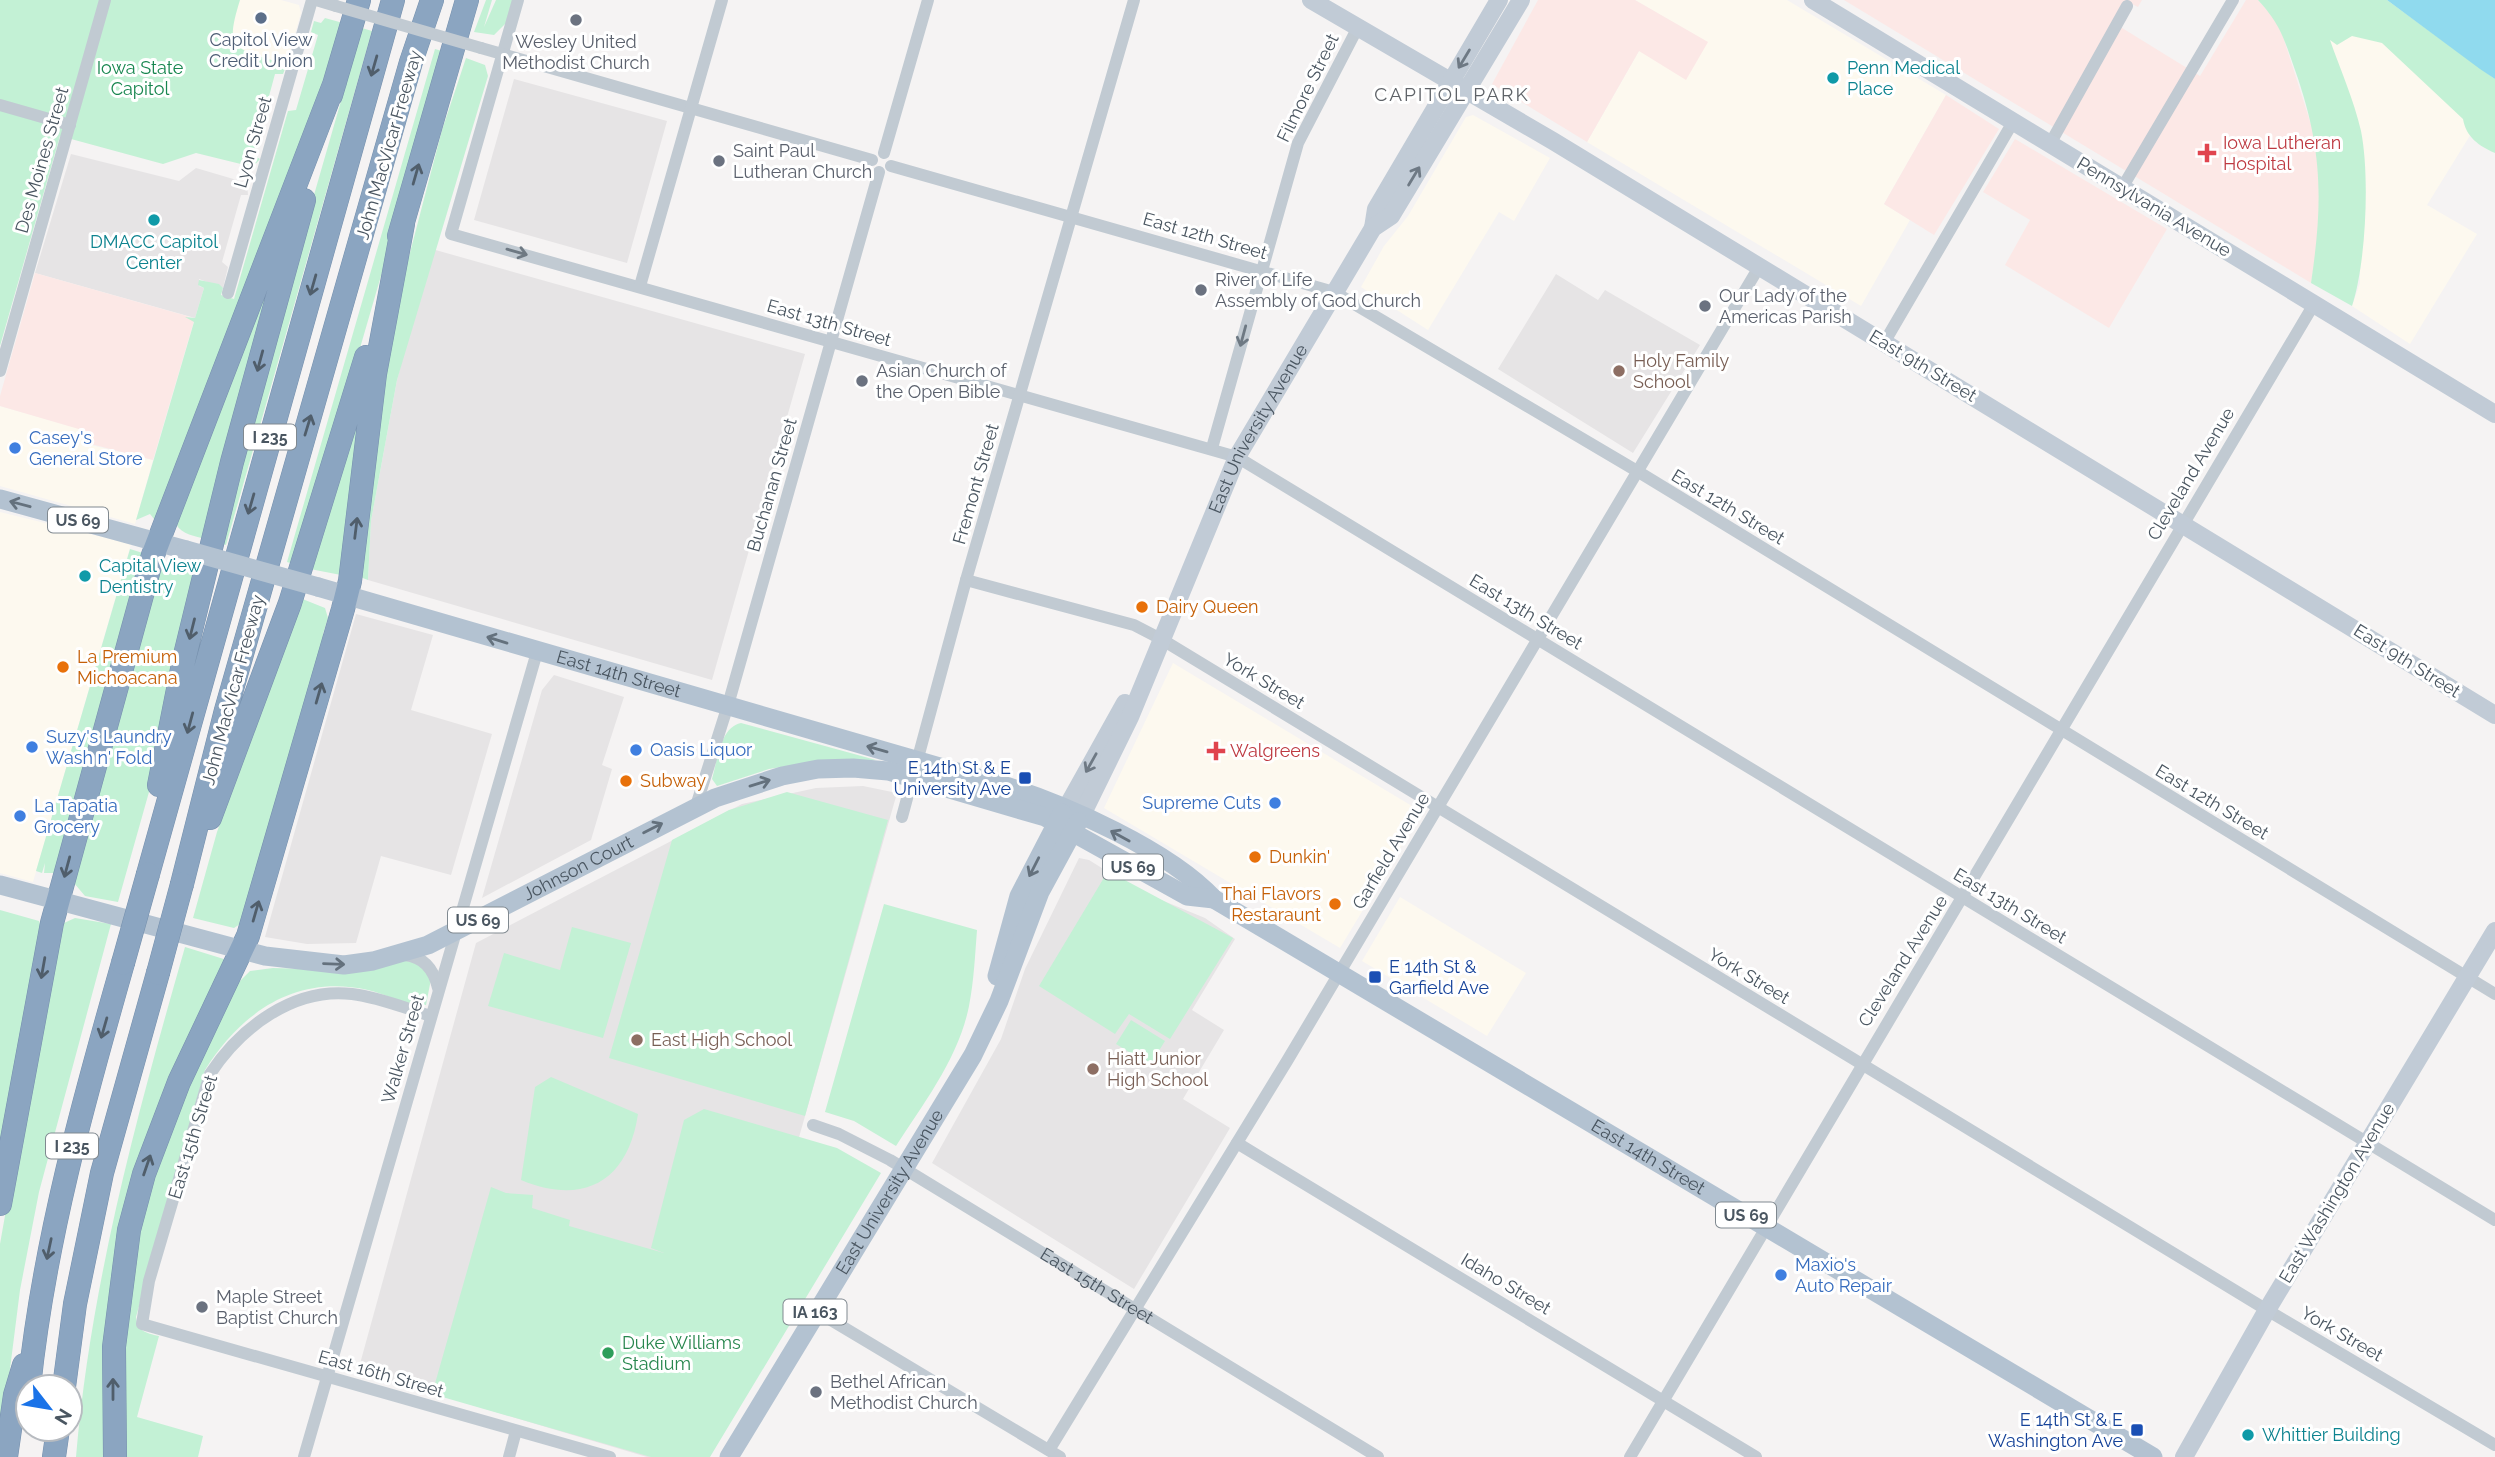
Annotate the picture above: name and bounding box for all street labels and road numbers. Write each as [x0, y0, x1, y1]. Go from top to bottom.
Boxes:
street label: Filmore Street [1272, 30, 1343, 145]
street label: John MacVicar Freeway [351, 48, 426, 242]
street label: Des Moines Street [11, 84, 72, 235]
street label: Lyon Street [229, 94, 276, 190]
street label: Pennsylvania Avenue [2073, 152, 2235, 261]
street label: East 12th Street [1141, 208, 1270, 263]
street label: East 13th Street [765, 295, 894, 350]
street label: East 9th Street [1866, 325, 1981, 406]
street label: East University Avenue [1204, 340, 1312, 516]
street label: Cleveland Avenue [2143, 403, 2239, 544]
street label: Buchanan Street [742, 416, 801, 554]
street label: Fremont Street [948, 421, 1003, 547]
road number: I 235 [244, 424, 296, 450]
street label: East 12th Street [1668, 465, 1789, 549]
road number: US 69 [48, 508, 108, 533]
street label: East 13th Street [1466, 570, 1587, 654]
street label: John MacVicar Freeway [197, 592, 268, 787]
street label: East 9th Street [2350, 619, 2464, 702]
street label: East 14th Street [554, 646, 684, 702]
street label: York Street [1220, 648, 1309, 713]
street label: East 12th Street [2152, 760, 2273, 844]
street label: Garfield Avenue [1348, 788, 1434, 913]
street label: Johnson Court [519, 831, 636, 905]
road number: US 69 [1103, 854, 1163, 880]
street label: East 13th Street [1950, 864, 2071, 948]
street label: Cleveland Avenue [1854, 891, 1952, 1030]
road number: US 69 [448, 908, 508, 932]
street label: York Street [1705, 943, 1794, 1008]
street label: Walker Street [377, 992, 428, 1106]
street label: East 15th Street [164, 1072, 221, 1201]
street label: East Washington Avenue [2274, 1099, 2399, 1286]
street label: East University Avenue [831, 1105, 948, 1278]
street label: East 14th Street [1588, 1115, 1709, 1199]
road number: I 235 [46, 1134, 98, 1158]
road number: US 69 [1716, 1203, 1776, 1228]
street label: East 15th Street [1037, 1243, 1158, 1328]
street label: Idaho Street [1458, 1249, 1555, 1319]
road number: IA 163 [784, 1300, 846, 1324]
street label: York Street [2298, 1302, 2387, 1365]
street label: East 16th Street [316, 1346, 446, 1401]

